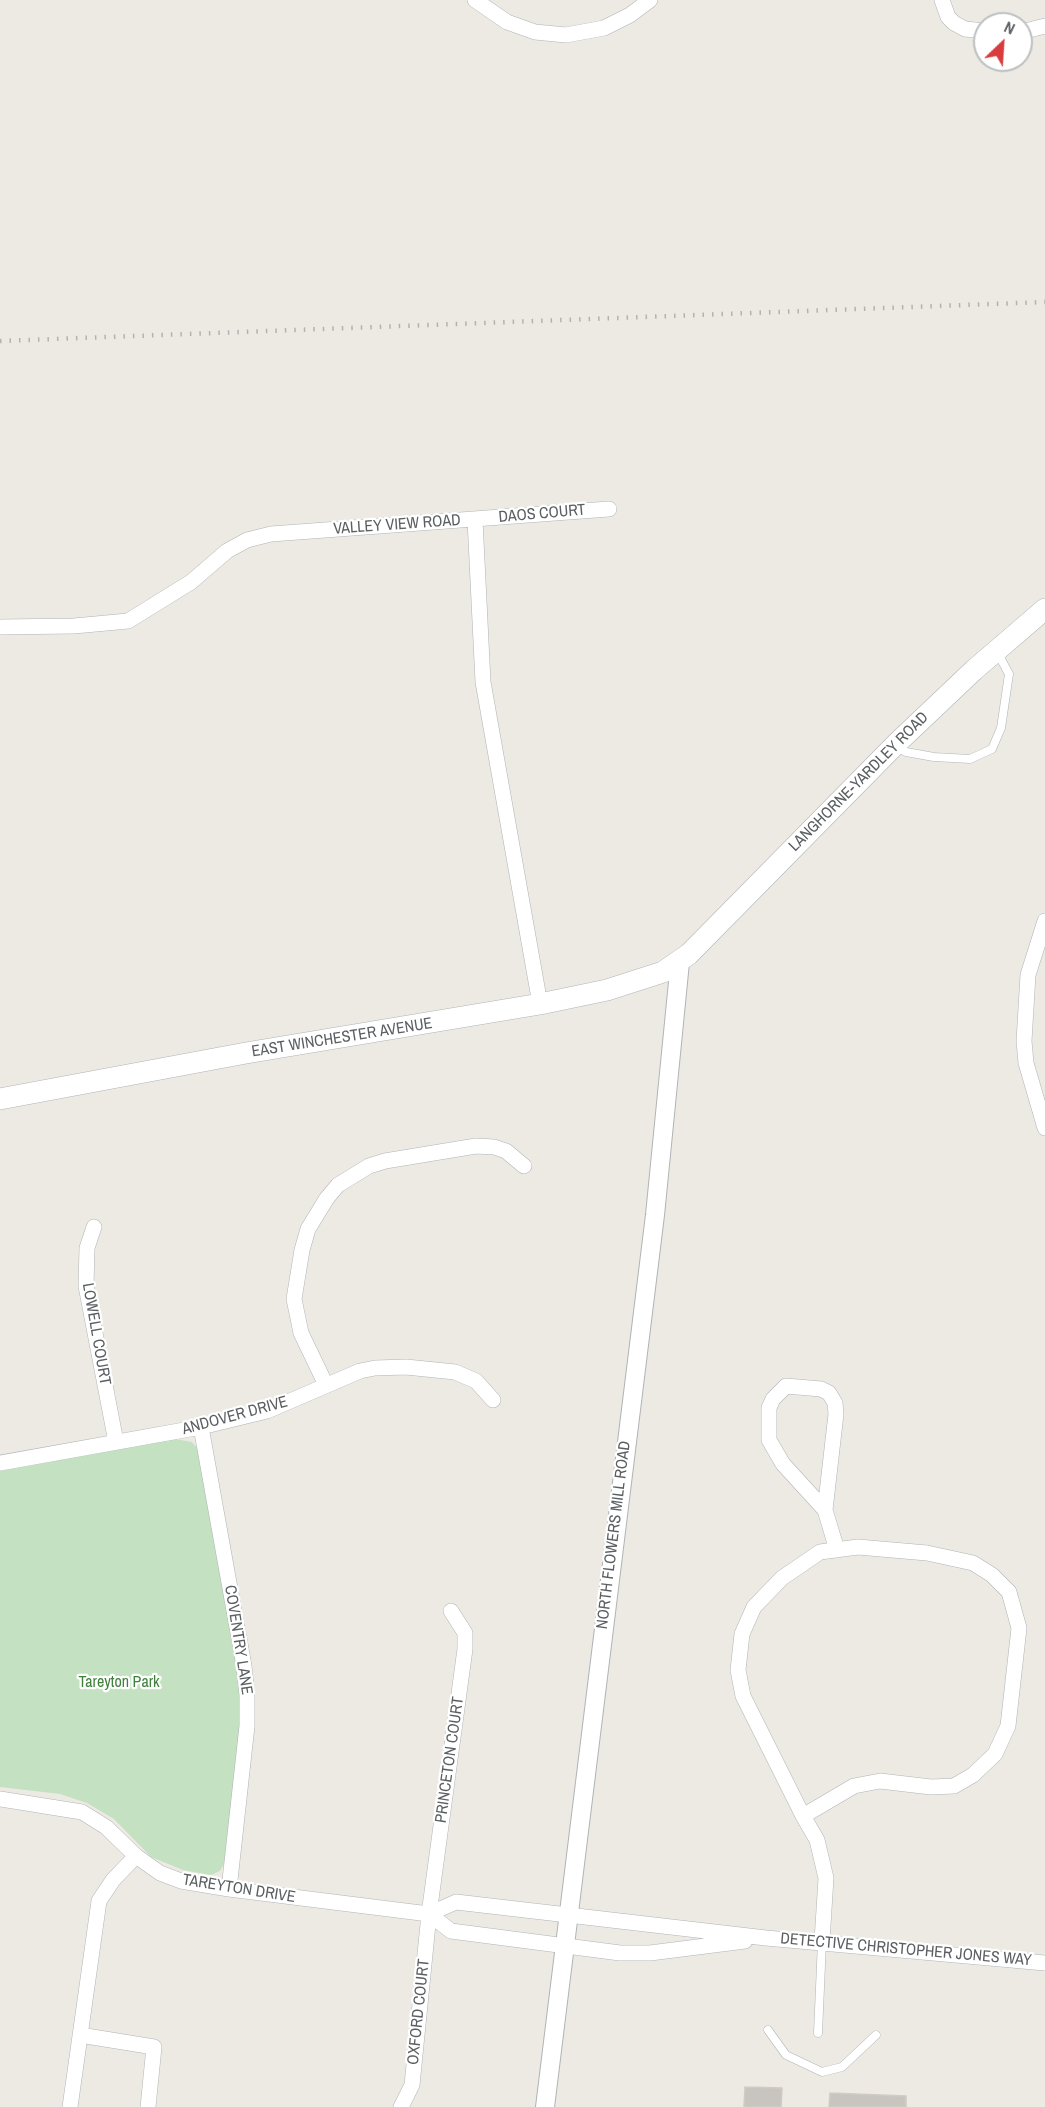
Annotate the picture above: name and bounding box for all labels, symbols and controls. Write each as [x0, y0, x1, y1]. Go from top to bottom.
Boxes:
north arrow [973, 12, 1033, 72]
text: N [1001, 16, 1019, 39]
street label: DAOS COURT [498, 501, 586, 527]
street label: VALLEY VIEW ROAD [333, 511, 461, 539]
street label: LANGHORNE-YARDLEY ROAD [785, 708, 933, 856]
street label: EAST WINCHESTER AVENUE [250, 1014, 434, 1062]
street label: LOWELL COURT [78, 1281, 114, 1387]
street label: ANDOVER DRIVE [180, 1393, 290, 1439]
street label: NORTH FLOWERS MILL ROAD [593, 1440, 635, 1630]
street label: COVENTRY LANE [220, 1584, 256, 1696]
park label: Tareyton Park [78, 1673, 160, 1693]
street label: PRINCETON COURT [432, 1696, 468, 1824]
street label: TAREYTON DRIVE [181, 1871, 297, 1907]
street label: DETECTIVE CHRISTOPHER JONES WAY [780, 1929, 1032, 1971]
street label: OXFORD COURT [404, 1958, 434, 2066]

